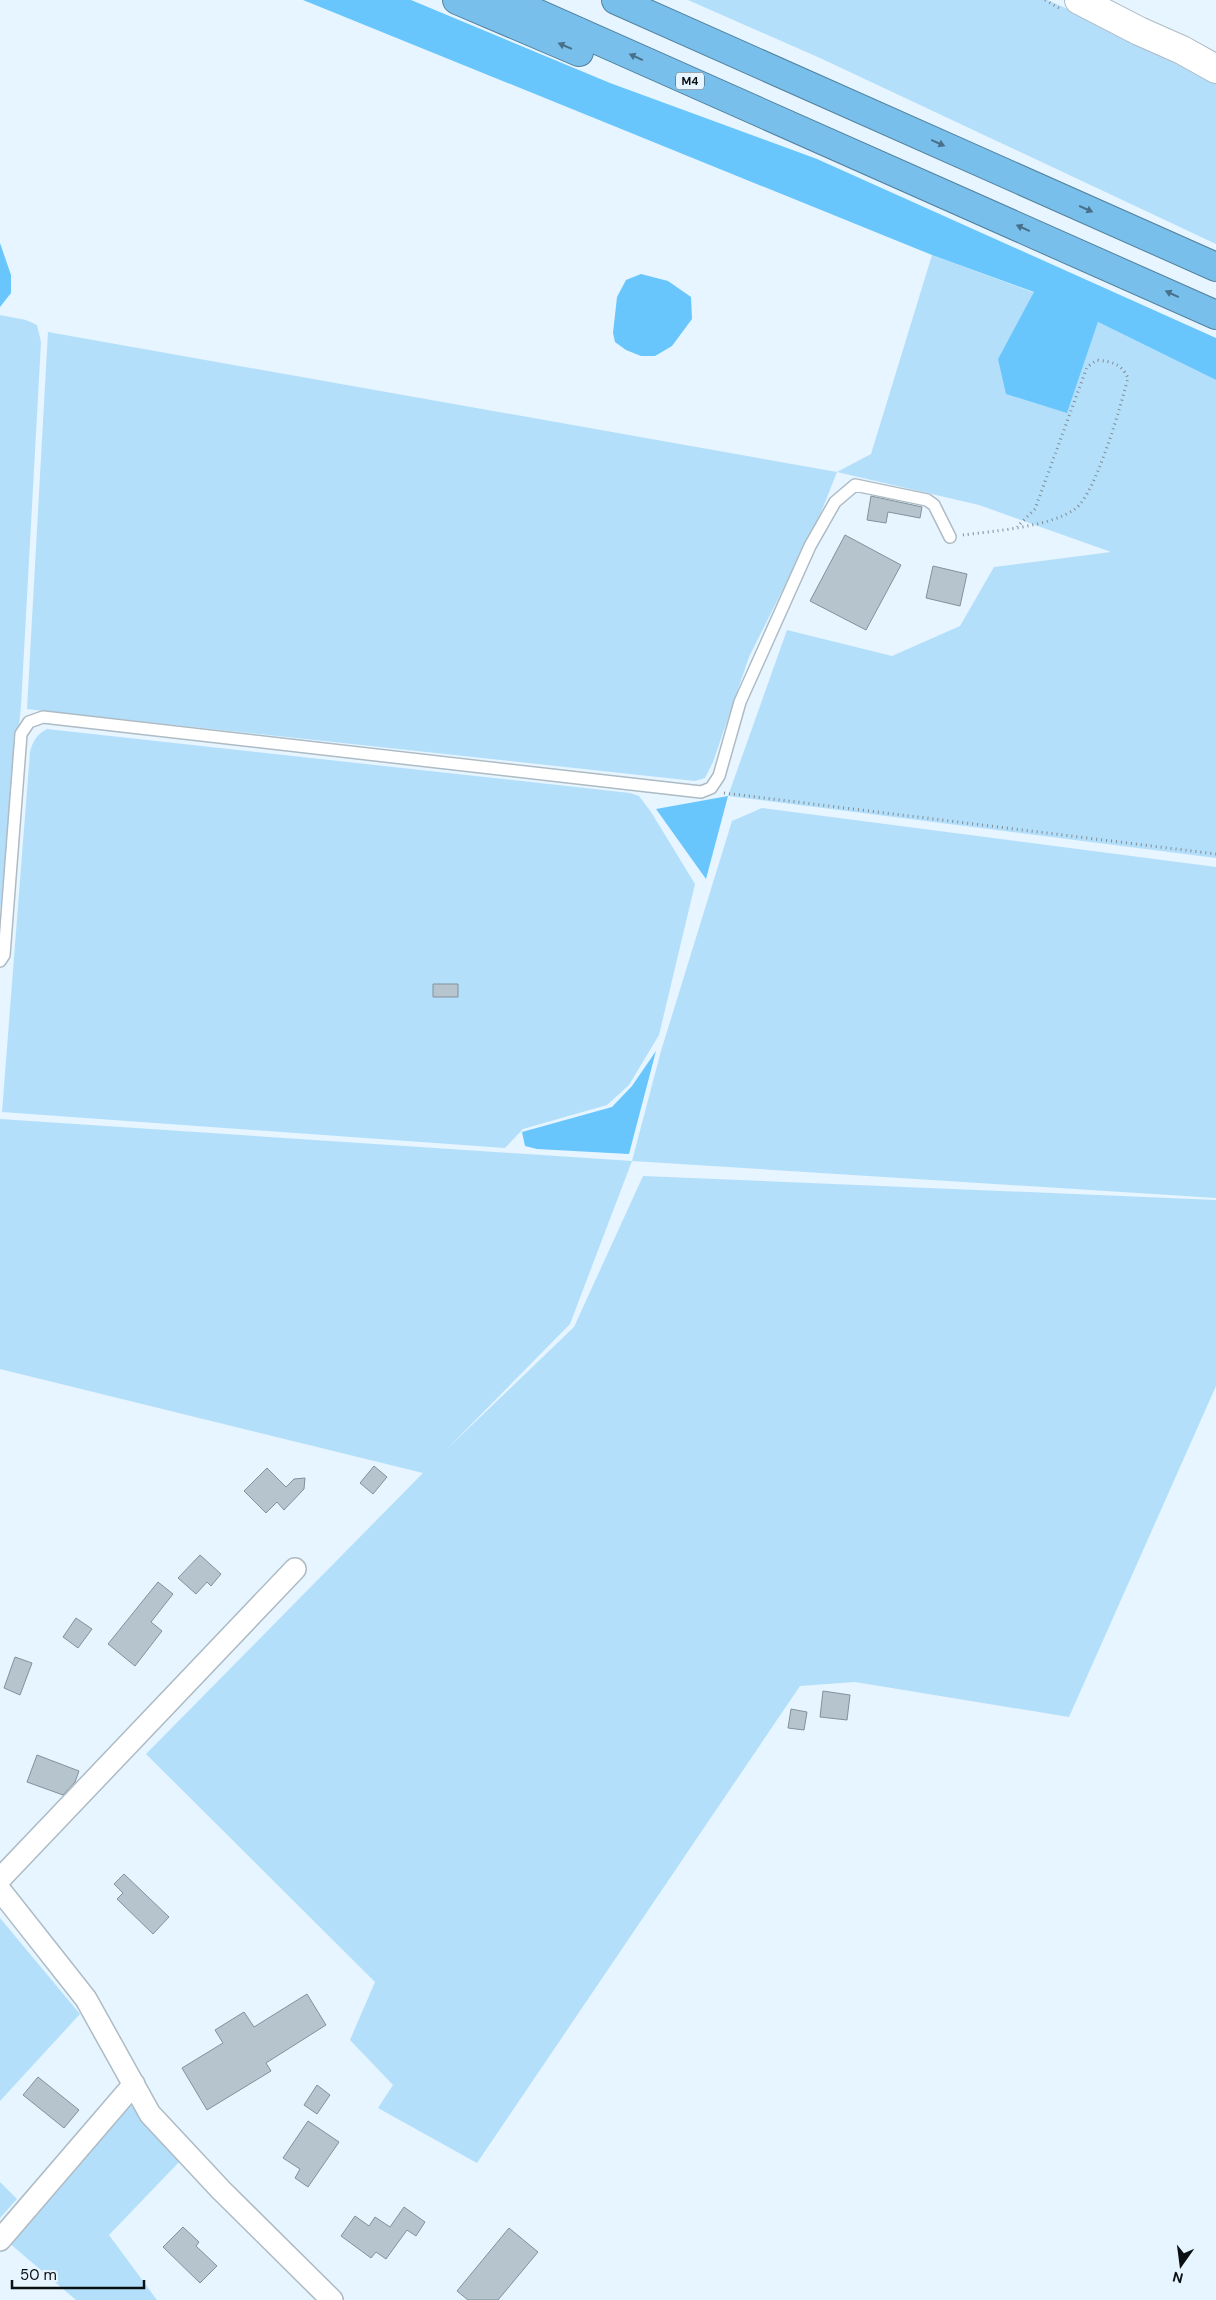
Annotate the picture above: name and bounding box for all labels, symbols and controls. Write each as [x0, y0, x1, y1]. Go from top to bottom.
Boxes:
one-way arrow [558, 42, 572, 50]
one-way arrow [629, 52, 643, 60]
road number: M4 [676, 72, 704, 90]
one-way arrow [931, 139, 945, 147]
one-way arrow [1079, 206, 1093, 214]
one-way arrow [1016, 224, 1030, 232]
one-way arrow [1165, 290, 1179, 298]
north arrow [1156, 2240, 1206, 2290]
scale bar [12, 2258, 145, 2290]
text: 50 m [20, 2265, 57, 2285]
text: N [1171, 2268, 1185, 2288]

